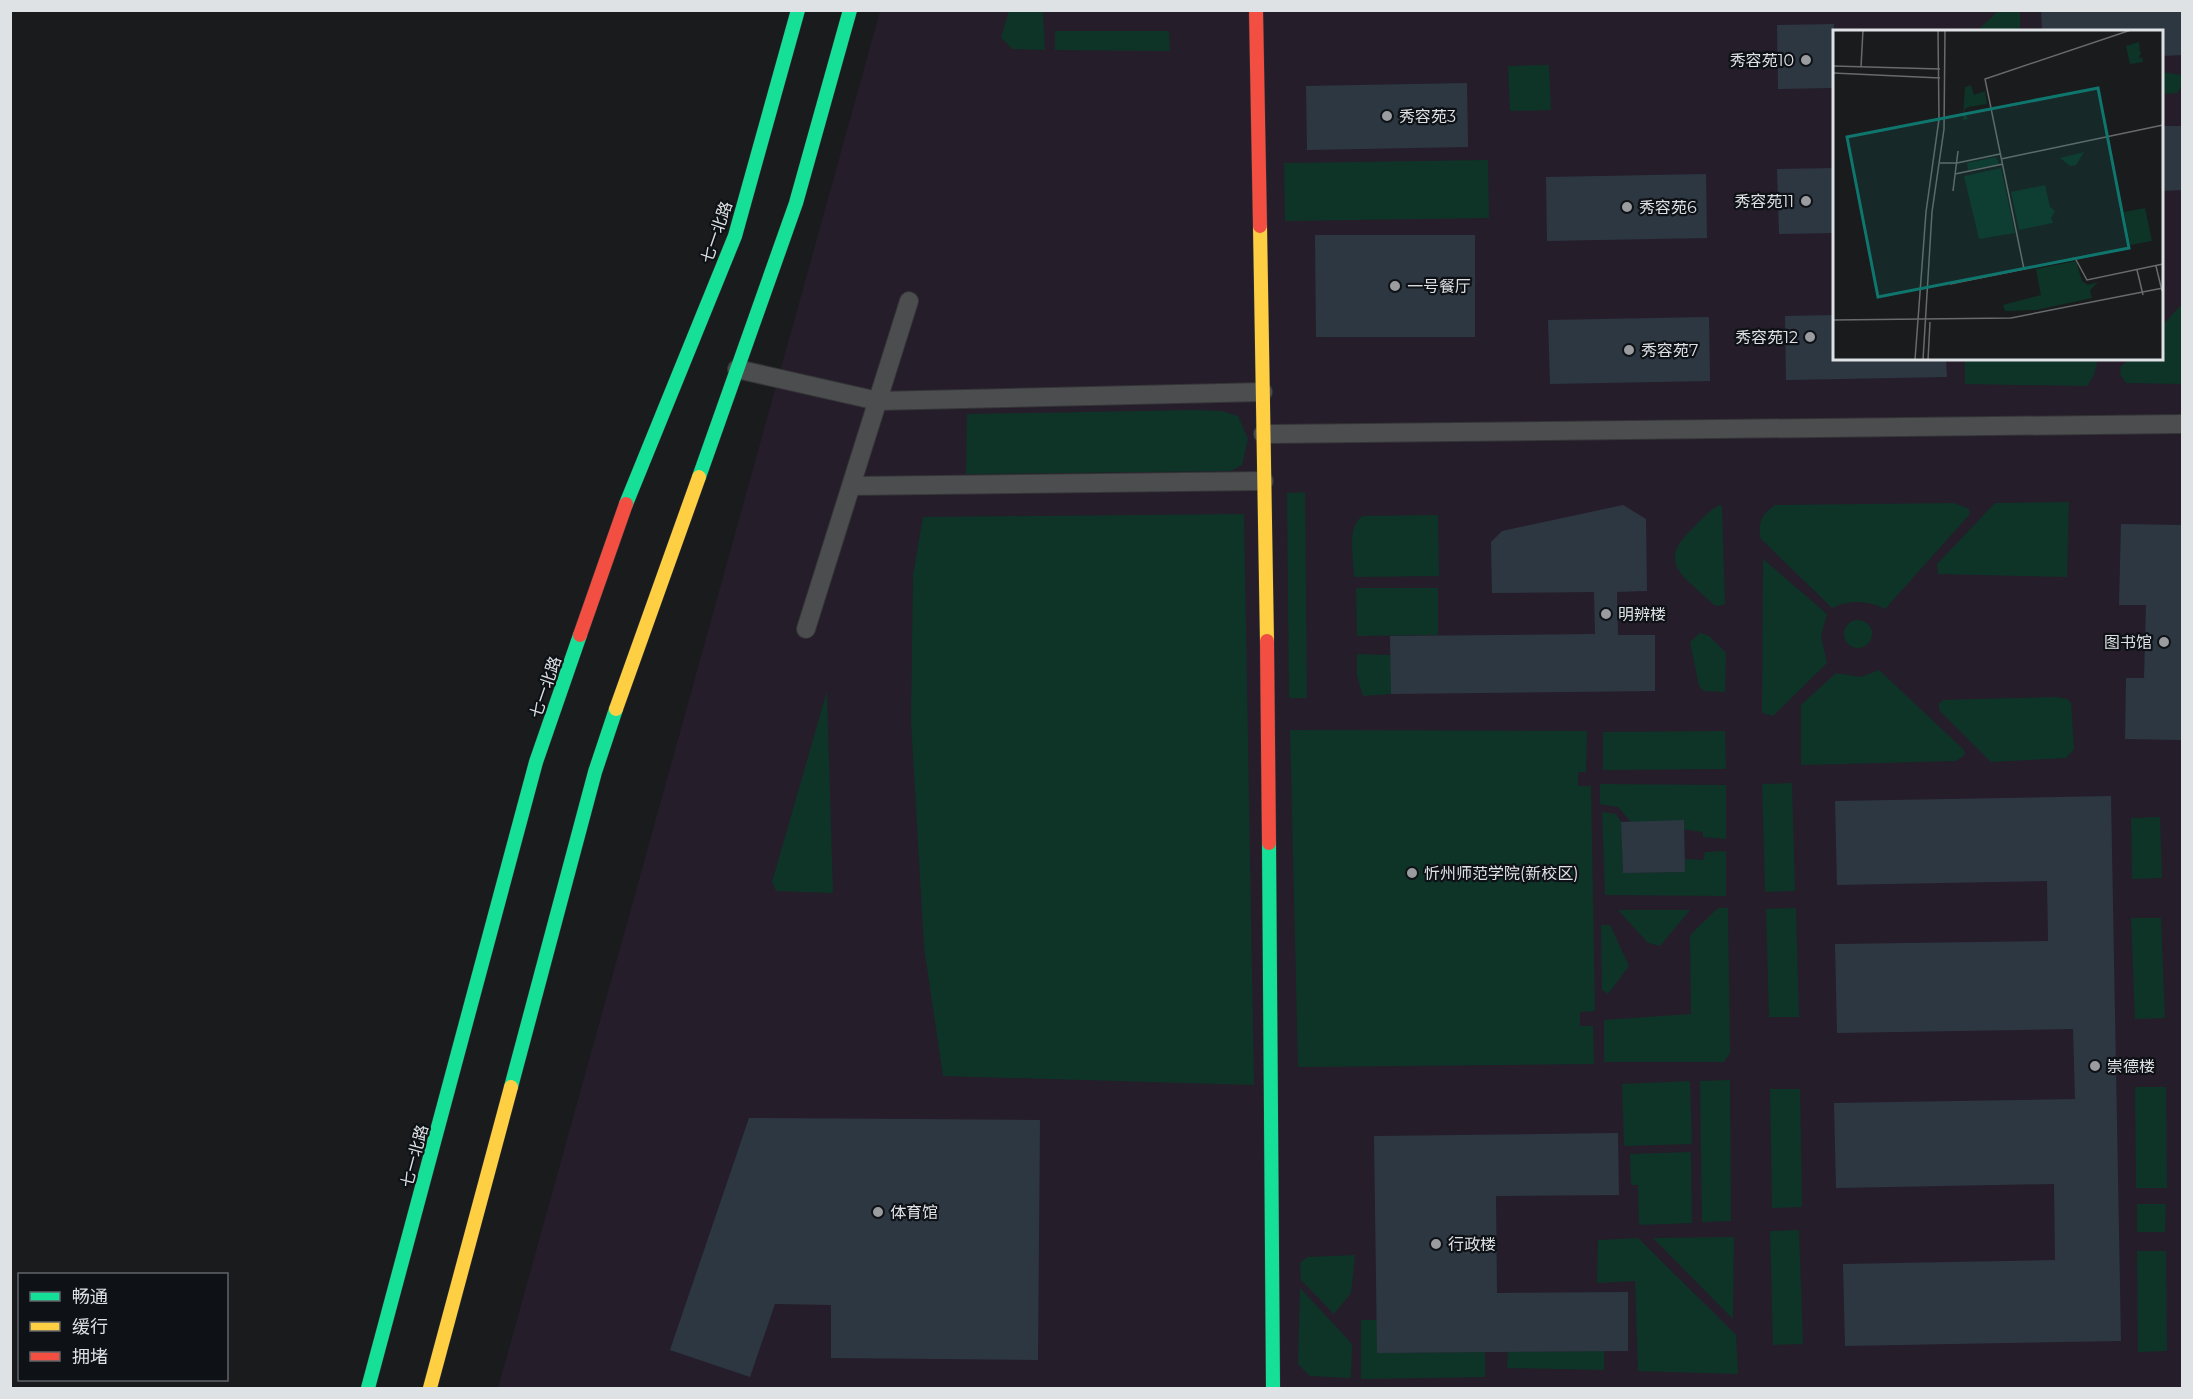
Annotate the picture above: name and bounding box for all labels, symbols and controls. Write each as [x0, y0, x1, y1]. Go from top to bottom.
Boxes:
inset map [1833, 30, 2163, 360]
place label: 秀容苑10 [1730, 51, 1794, 70]
marker: 秀容苑10 [1799, 53, 1813, 67]
place label: 秀容苑3 [1399, 107, 1456, 126]
marker: 秀容苑3 [1380, 109, 1394, 123]
place label: 秀容苑11 [1734, 192, 1794, 211]
marker: 秀容苑11 [1799, 194, 1813, 208]
place label: 秀容苑6 [1639, 198, 1697, 217]
street label: 七一北路 [697, 199, 736, 266]
marker: 秀容苑6 [1620, 200, 1634, 214]
place label: 一号餐厅 [1407, 277, 1471, 296]
marker: 一号餐厅 [1388, 279, 1402, 293]
place label: 秀容苑12 [1735, 328, 1798, 347]
marker: 秀容苑12 [1803, 330, 1817, 344]
place label: 秀容苑7 [1641, 341, 1698, 360]
marker: 秀容苑7 [1622, 343, 1636, 357]
place label: 明辨楼 [1618, 605, 1666, 624]
marker: 明辨楼 [1599, 607, 1613, 621]
place label: 图书馆 [2104, 633, 2152, 652]
marker: 图书馆 [2157, 635, 2171, 649]
street label: 七一北路 [526, 654, 565, 721]
place label: 忻州师范学院(新校区) [1424, 864, 1579, 883]
marker: 忻州师范学院(新校区) [1405, 866, 1419, 880]
place label: 崇德楼 [2107, 1057, 2155, 1076]
marker: 崇德楼 [2088, 1059, 2102, 1073]
street label: 七一北路 [397, 1123, 432, 1190]
place label: 体育馆 [890, 1203, 938, 1222]
marker: 体育馆 [871, 1205, 885, 1219]
place label: 行政楼 [1448, 1235, 1496, 1254]
marker: 行政楼 [1429, 1237, 1443, 1251]
legend [18, 1273, 228, 1381]
text: 畅通 [72, 1286, 108, 1308]
text: 缓行 [72, 1316, 108, 1338]
text: 拥堵 [72, 1346, 108, 1368]

